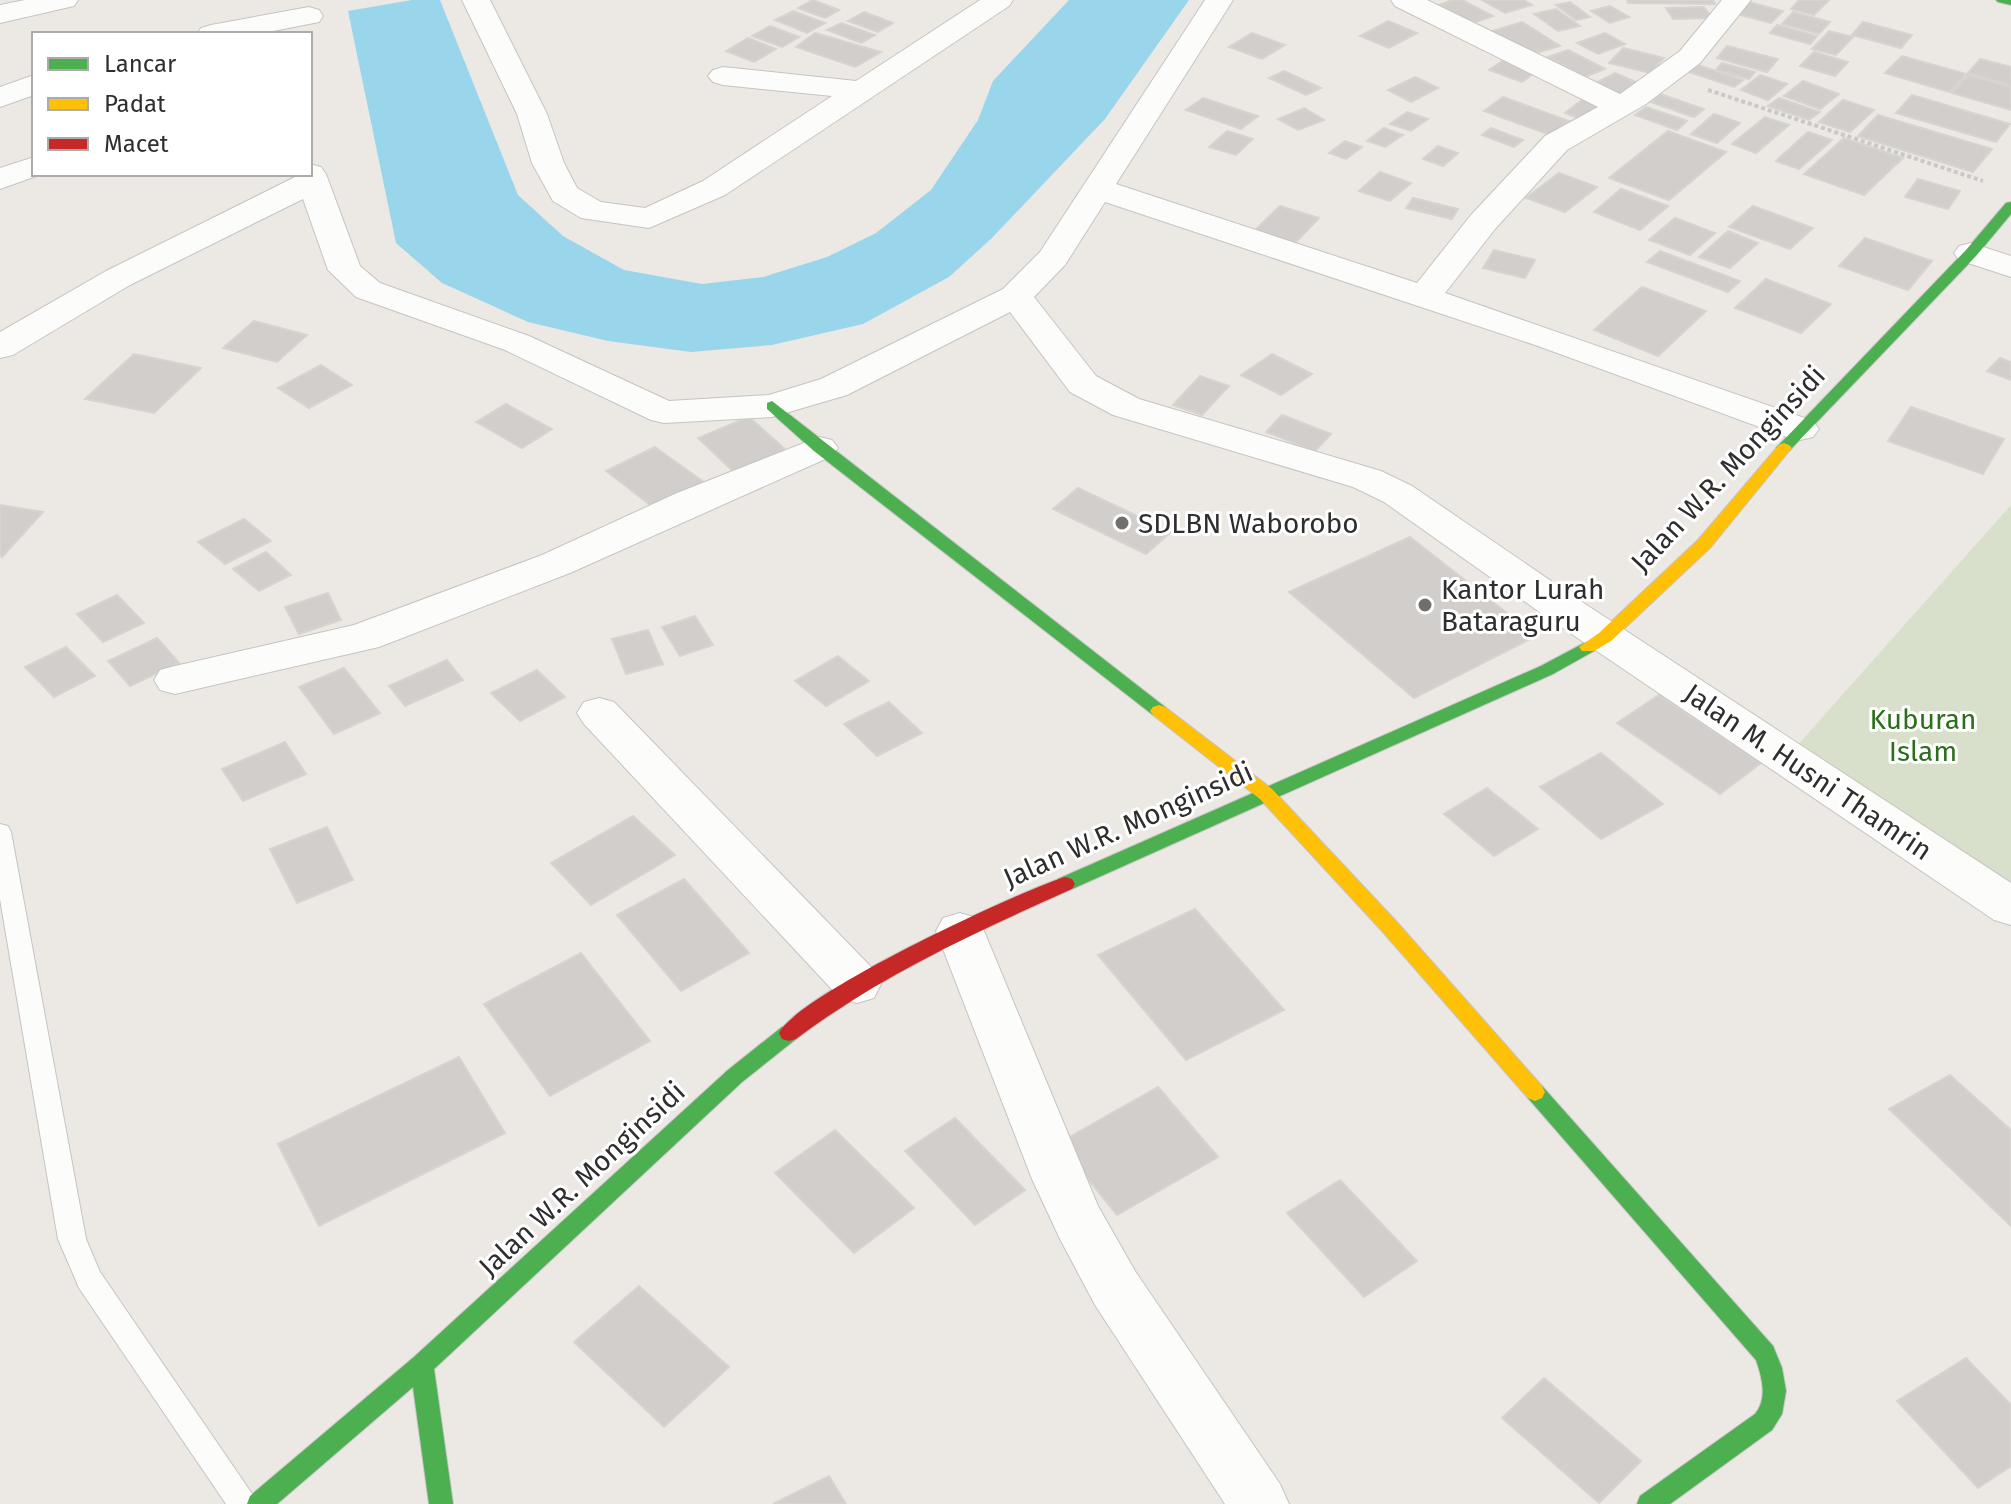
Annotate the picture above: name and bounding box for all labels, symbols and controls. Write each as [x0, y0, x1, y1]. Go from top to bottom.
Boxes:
legend [32, 32, 312, 176]
text: Lancar [104, 50, 177, 78]
text: Padat [104, 90, 166, 118]
text: Macet [104, 130, 169, 158]
street label: Jalan W.R. Monginsidi [1624, 359, 1832, 579]
place label: SDLBN Waborobo [1138, 507, 1359, 540]
marker: SDLBN Waborobo [1113, 514, 1131, 532]
place label: Kantor Lurah Bataraguru [1441, 573, 1605, 638]
marker: Kantor Lurah Bataraguru [1416, 596, 1434, 614]
street label: Jalan M. Husni Thamrin [1678, 677, 1938, 867]
park label: Kuburan Islam [1870, 703, 1976, 768]
street label: Jalan W.R. Monginsidi [998, 755, 1258, 895]
street label: Jalan W.R. Monginsidi [472, 1075, 692, 1283]

